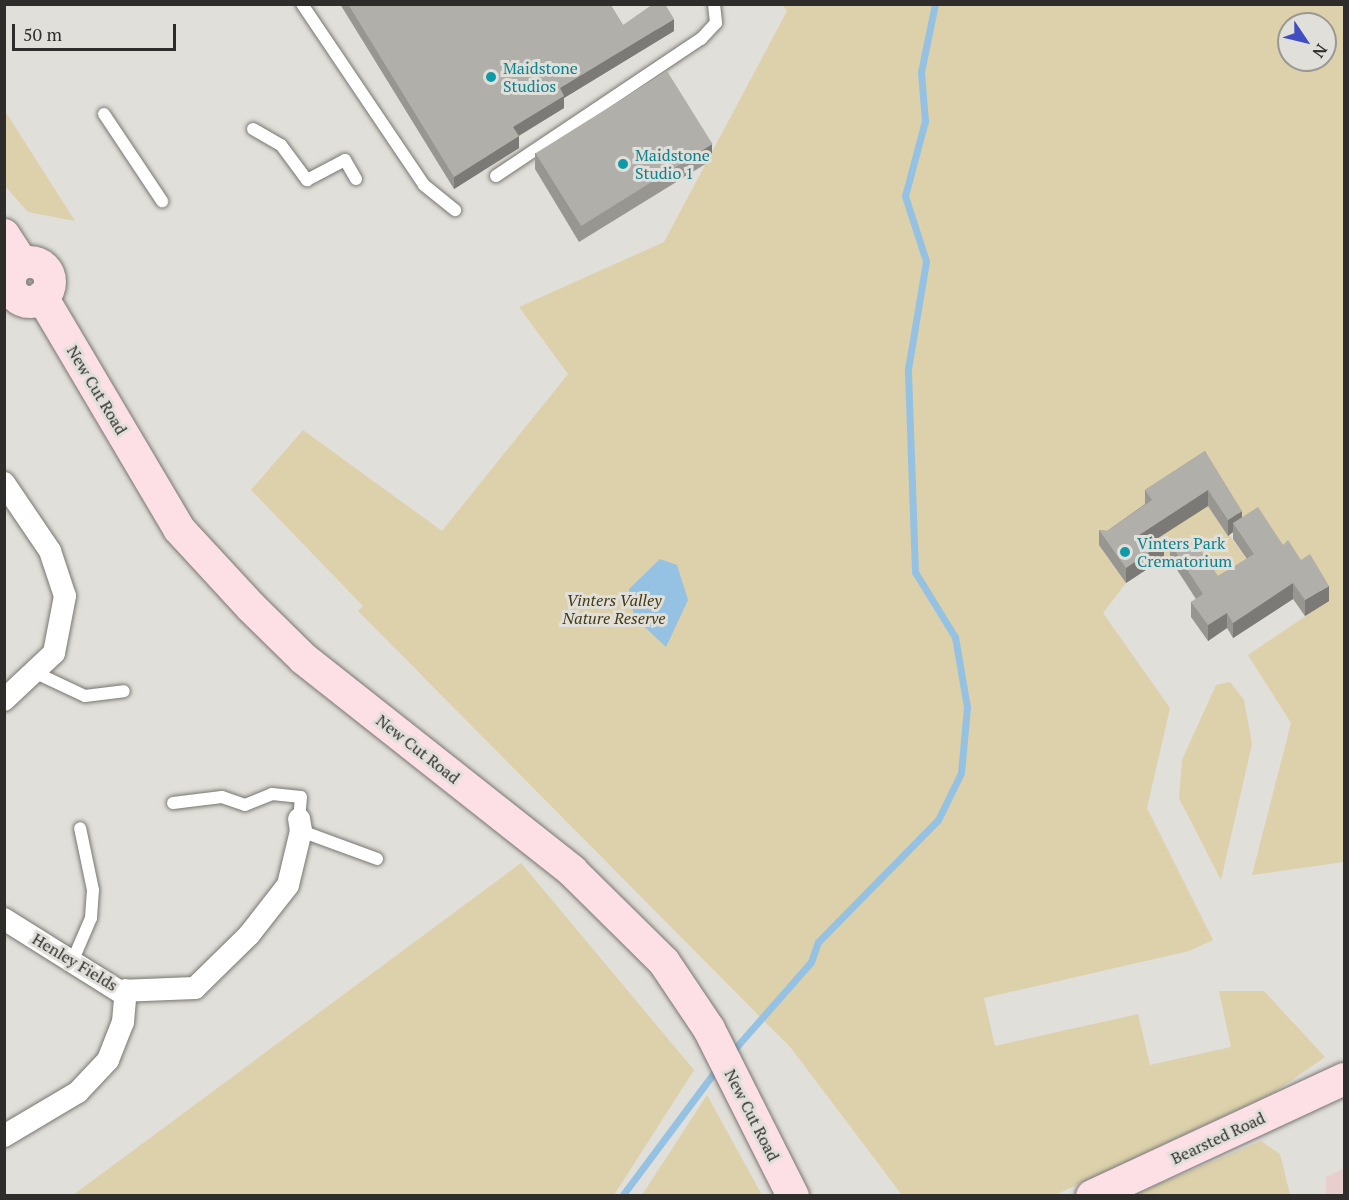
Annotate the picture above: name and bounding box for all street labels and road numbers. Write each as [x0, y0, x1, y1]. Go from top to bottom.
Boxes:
street label: New Cut Road [63, 342, 131, 438]
street label: New Cut Road [373, 711, 463, 787]
street label: Henley Fields [29, 929, 121, 995]
street label: New Cut Road [721, 1066, 783, 1164]
street label: Bearsted Road [1168, 1108, 1268, 1168]

